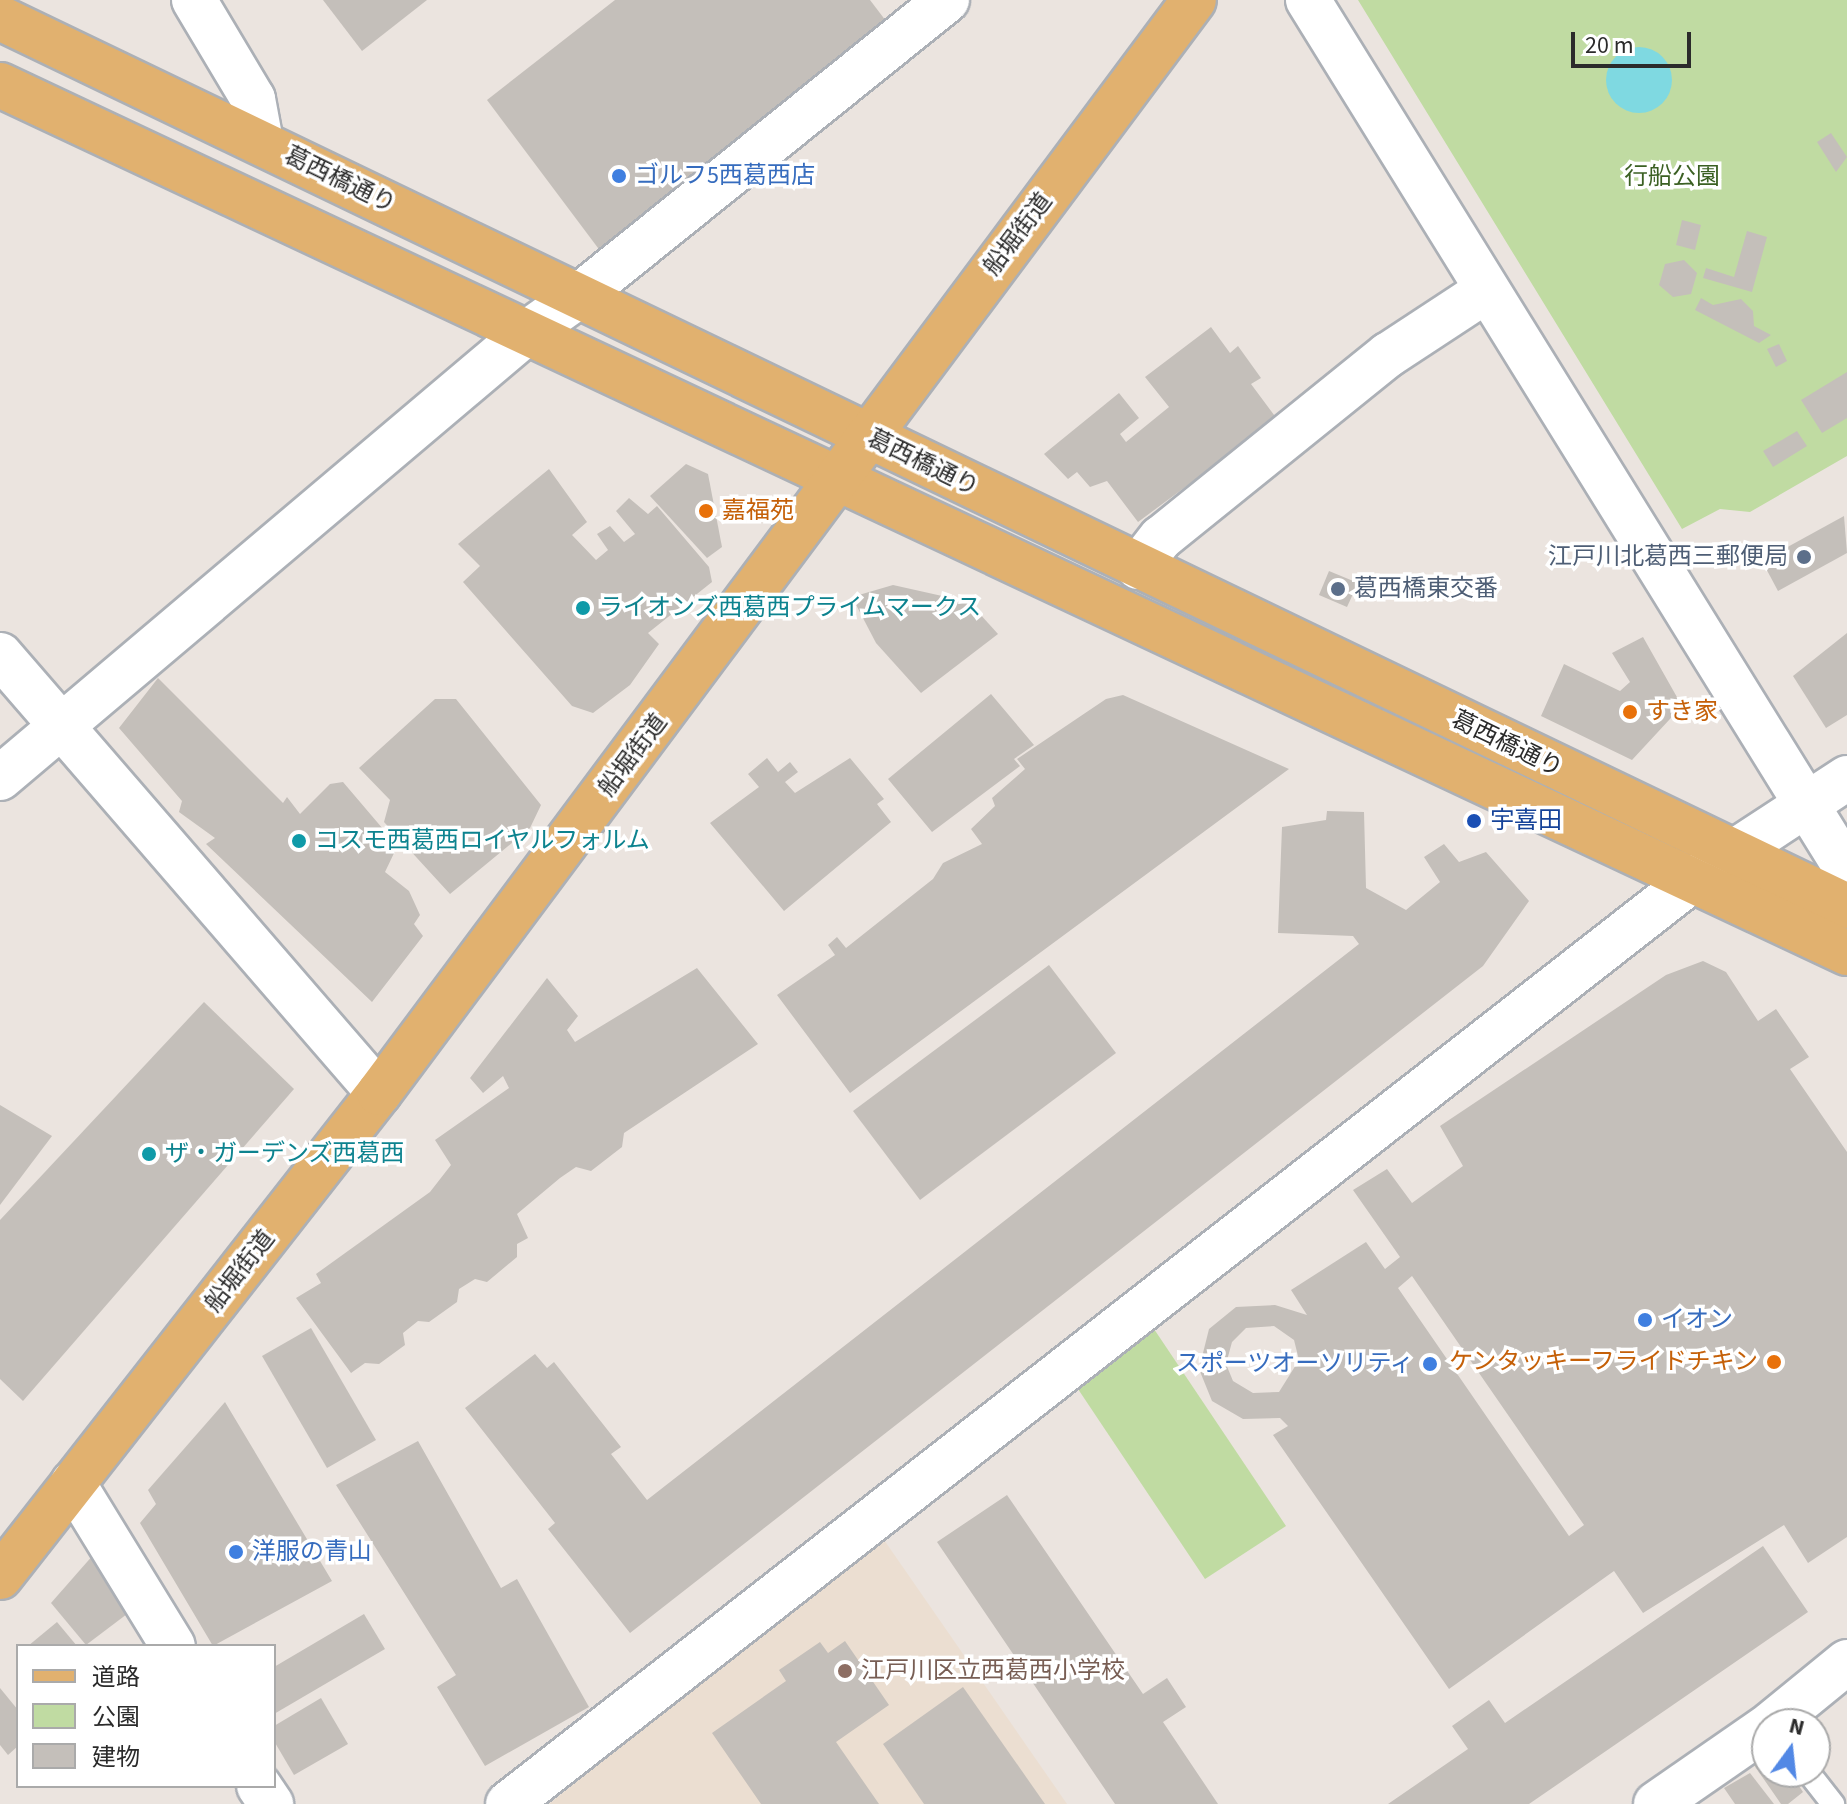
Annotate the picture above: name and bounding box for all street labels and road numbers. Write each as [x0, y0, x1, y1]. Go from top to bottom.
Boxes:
street label: 葛西橋通り [280, 141, 400, 219]
street label: 船堀街道 [978, 187, 1058, 281]
street label: 葛西橋通り [863, 424, 983, 502]
street label: 葛西橋通り [1447, 705, 1567, 783]
street label: 船堀街道 [593, 708, 673, 802]
street label: 船堀街道 [199, 1224, 281, 1318]

